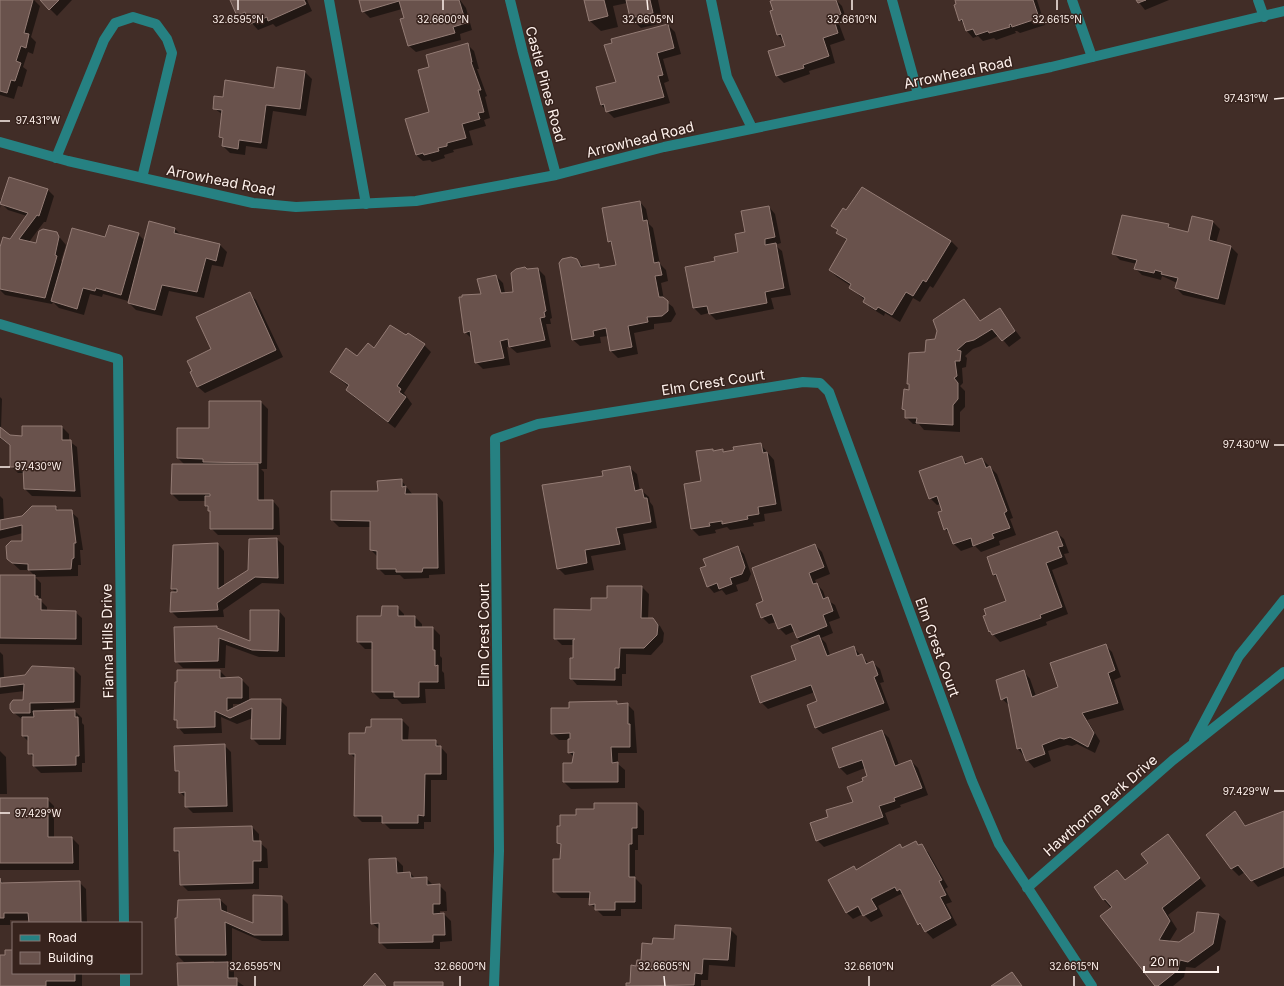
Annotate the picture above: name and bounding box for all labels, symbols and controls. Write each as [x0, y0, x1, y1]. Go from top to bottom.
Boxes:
text: 32.6595°N [212, 13, 264, 25]
text: 32.6600°N [417, 13, 469, 25]
text: 32.6605°N [622, 13, 674, 25]
text: 32.6610°N [827, 13, 877, 25]
text: 32.6615°N [1032, 13, 1082, 25]
street label: Castle Pines Road [522, 24, 570, 144]
street label: Arrowhead Road [902, 52, 1014, 92]
text: 97.431°W [1224, 92, 1268, 104]
text: 97.431°W [16, 114, 60, 126]
street label: Arrowhead Road [584, 117, 696, 161]
street label: Arrowhead Road [165, 161, 277, 199]
street label: Elm Crest Court [660, 365, 766, 399]
text: 97.430°W [1223, 438, 1269, 450]
text: 97.430°W [15, 460, 61, 472]
street label: Elm Crest Court [475, 582, 492, 687]
street label: Fianna Hills Drive [98, 584, 116, 698]
street label: Elm Crest Court [912, 595, 964, 699]
street label: Hawthorne Park Drive [1040, 751, 1160, 859]
text: 97.429°W [1223, 785, 1269, 797]
text: 97.429°W [15, 807, 61, 819]
legend [12, 922, 142, 974]
text: Road [48, 930, 77, 945]
scale bar [1144, 948, 1218, 974]
text: Building [48, 950, 93, 965]
text: 20 m [1150, 954, 1179, 969]
text: 32.6595°N [229, 960, 281, 972]
text: 32.6600°N [434, 960, 486, 972]
text: 32.6605°N [638, 960, 690, 972]
text: 32.6610°N [844, 960, 894, 972]
text: 32.6615°N [1049, 960, 1099, 972]

